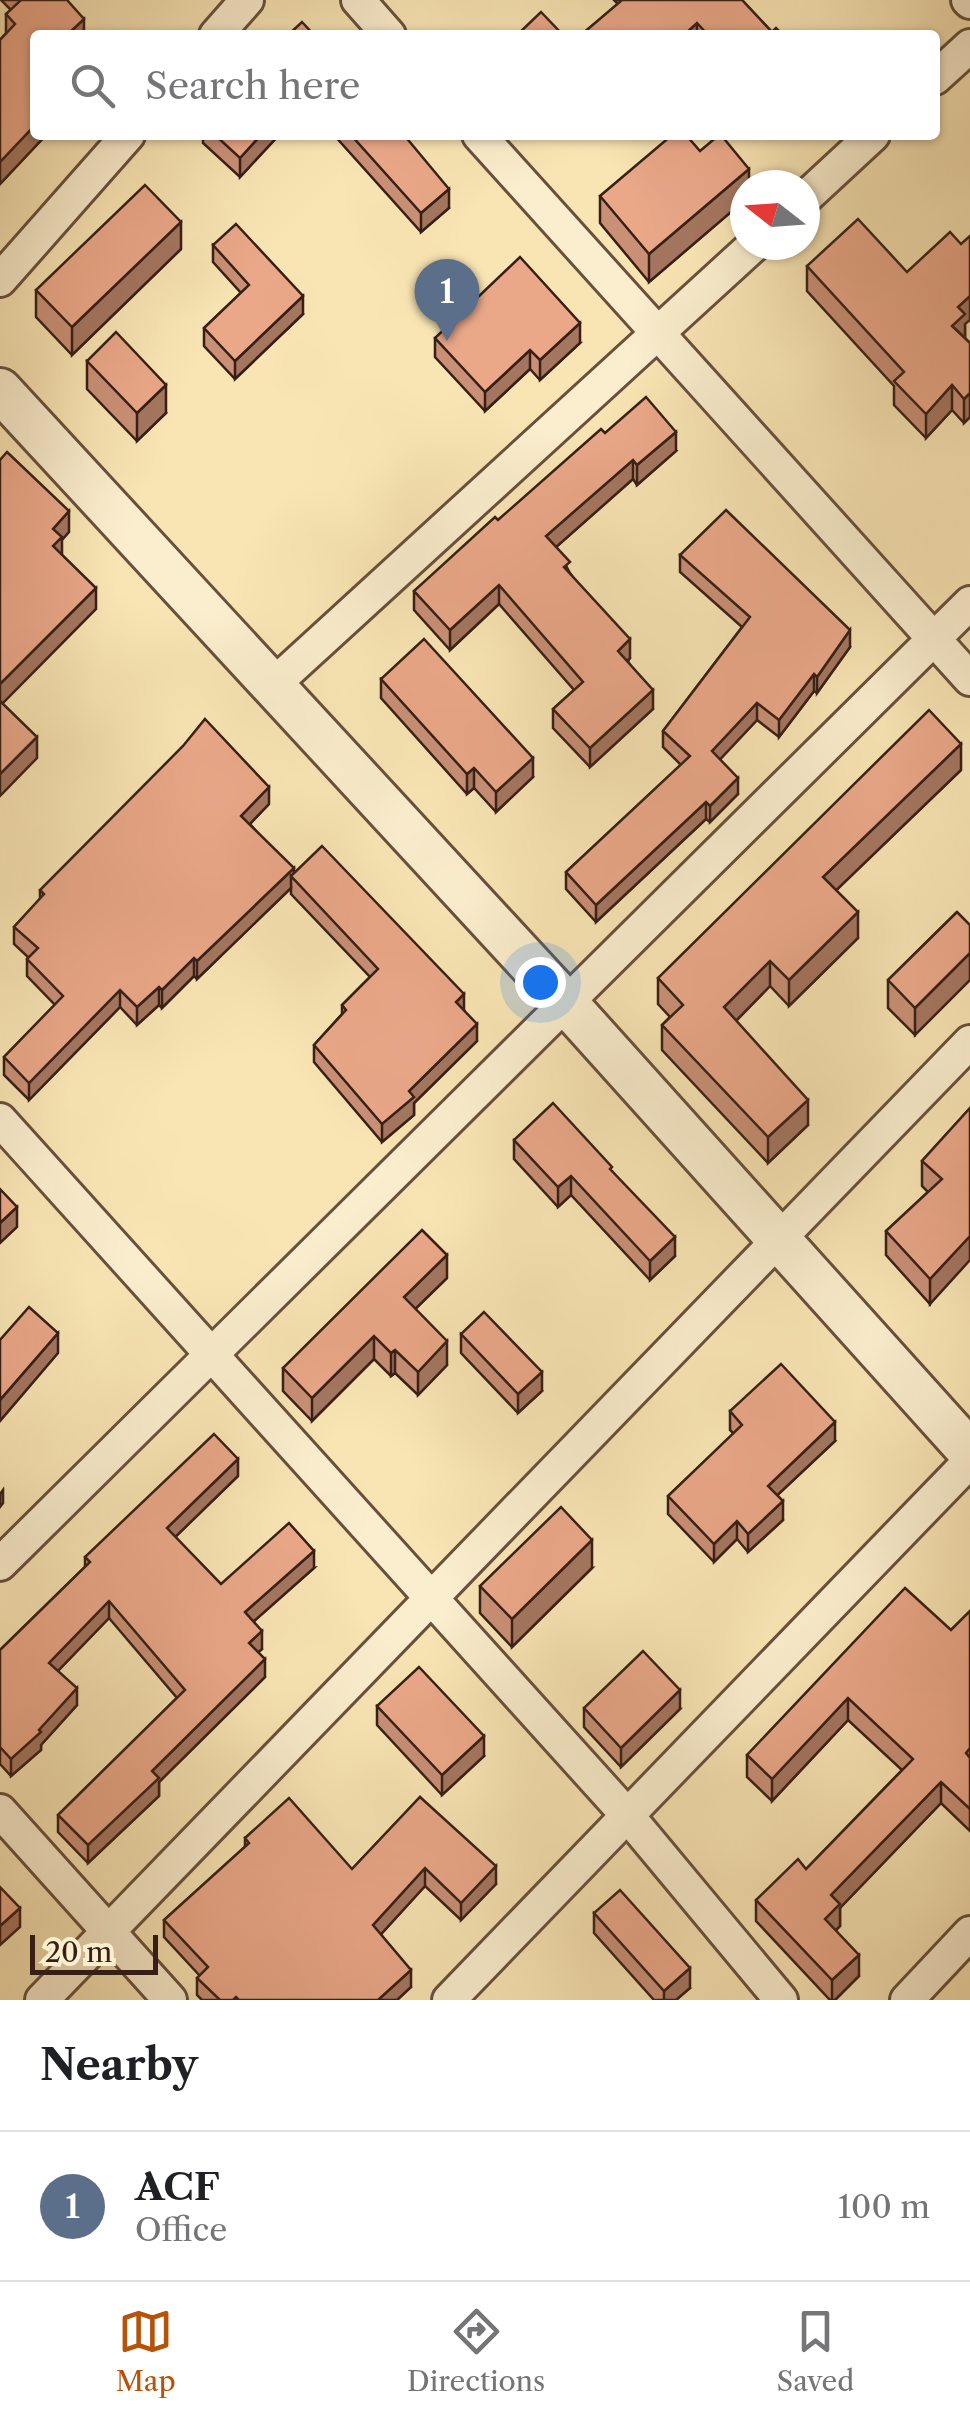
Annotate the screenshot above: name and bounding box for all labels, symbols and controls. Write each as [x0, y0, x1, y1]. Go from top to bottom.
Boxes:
search box [30, 30, 940, 140]
icon: search [65, 58, 120, 113]
text: Search here [145, 62, 360, 109]
north arrow [730, 170, 820, 260]
pin: 1 [414, 258, 480, 341]
your location [515, 957, 566, 1008]
scale bar [30, 1930, 158, 1974]
text: 20 m [45, 1935, 112, 1969]
text: Nearby [40, 2039, 198, 2091]
text: ACF [135, 2163, 220, 2210]
text: 1 [65, 2187, 80, 2226]
text: 100 m [838, 2187, 930, 2226]
text: Office [135, 2210, 227, 2249]
tab: Map [116, 2304, 176, 2398]
tab: Directions [407, 2304, 545, 2398]
tab: Saved [777, 2304, 854, 2398]

